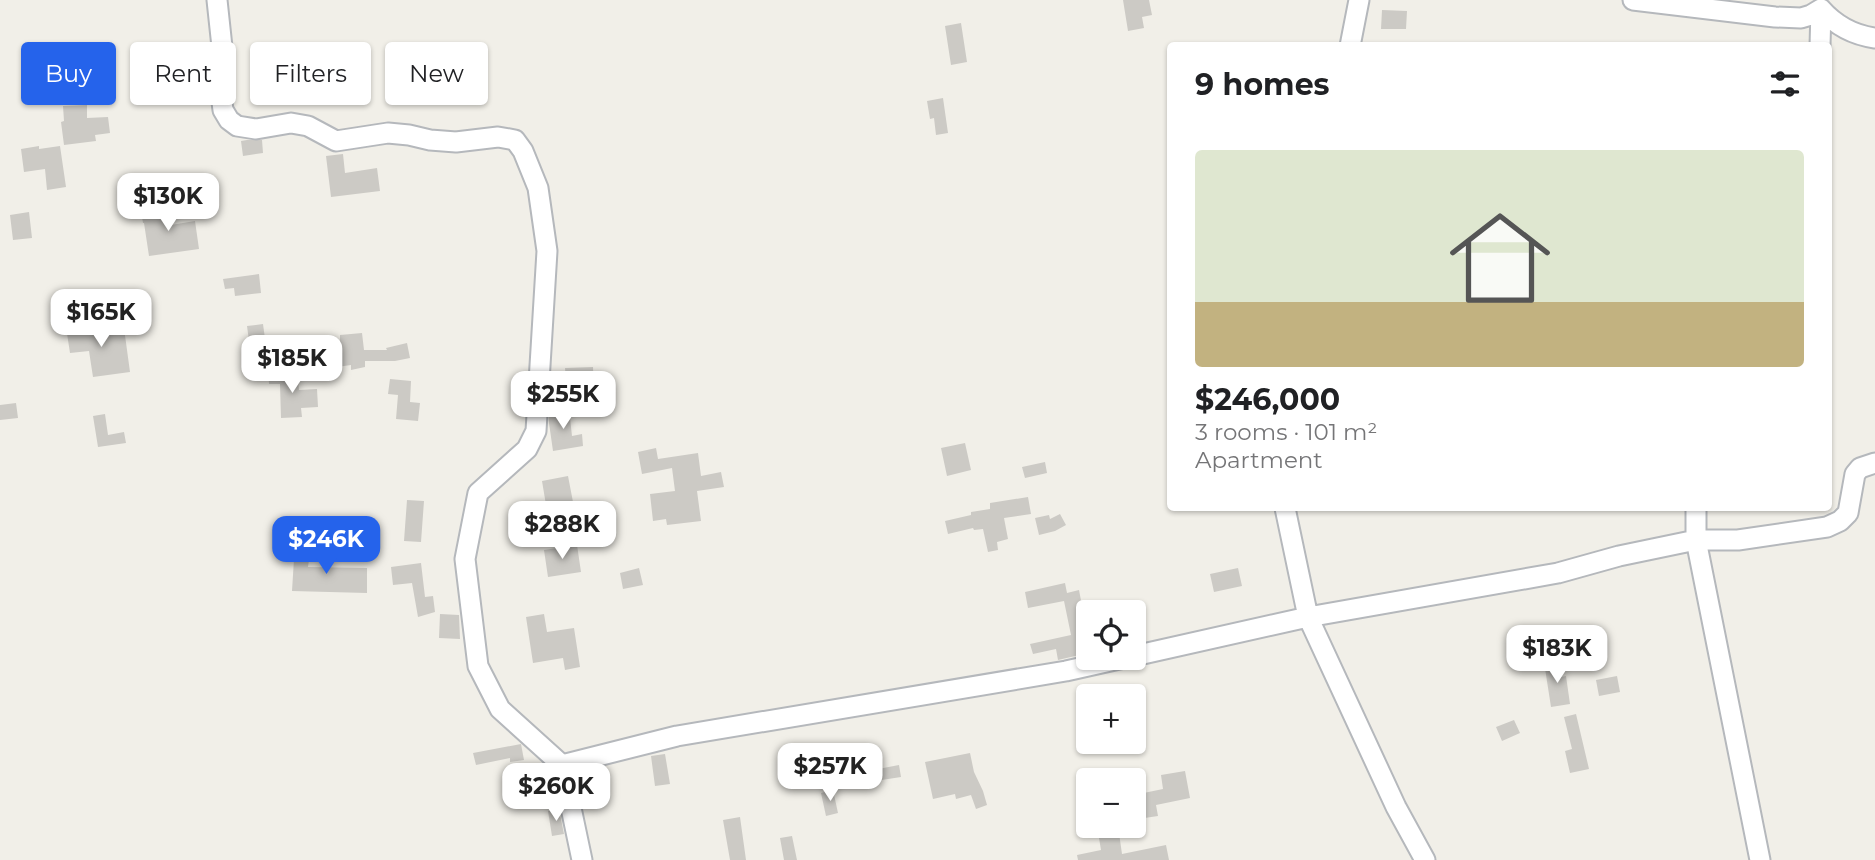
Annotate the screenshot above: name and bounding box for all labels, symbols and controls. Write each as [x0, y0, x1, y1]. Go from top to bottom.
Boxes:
chip: Buy [21, 42, 116, 105]
chip: Rent [130, 42, 236, 105]
chip: Filters [250, 42, 371, 105]
chip: New [385, 42, 488, 105]
icon: filters [1766, 65, 1804, 103]
text: 9 homes [1195, 66, 1330, 103]
pin: $130K [119, 174, 217, 233]
text: $130K [133, 182, 203, 210]
icon: home [1437, 195, 1563, 321]
pin: $165K [52, 290, 150, 349]
text: $165K [67, 298, 135, 326]
pin: $185K [243, 336, 341, 395]
text: $185K [257, 344, 327, 372]
pin: $255K [514, 372, 612, 431]
text: $255K [527, 380, 599, 408]
text: $246,000 [1195, 381, 1340, 418]
text: 3 rooms · 101 m² [1195, 418, 1377, 446]
text: Apartment [1195, 446, 1323, 474]
pin: $288K [513, 502, 611, 561]
text: $288K [524, 510, 600, 538]
pin: $246K [277, 516, 375, 576]
text: $246K [288, 525, 364, 553]
map controls [1076, 600, 1146, 838]
button: locate [1076, 600, 1146, 670]
pin: $183K [1508, 626, 1606, 685]
text: $183K [1522, 634, 1592, 662]
button: + [1076, 684, 1146, 754]
pin: $257K [781, 744, 879, 803]
text: $257K [794, 752, 866, 780]
pin: $260K [507, 764, 605, 823]
button: − [1076, 768, 1146, 838]
text: $260K [518, 772, 594, 800]

